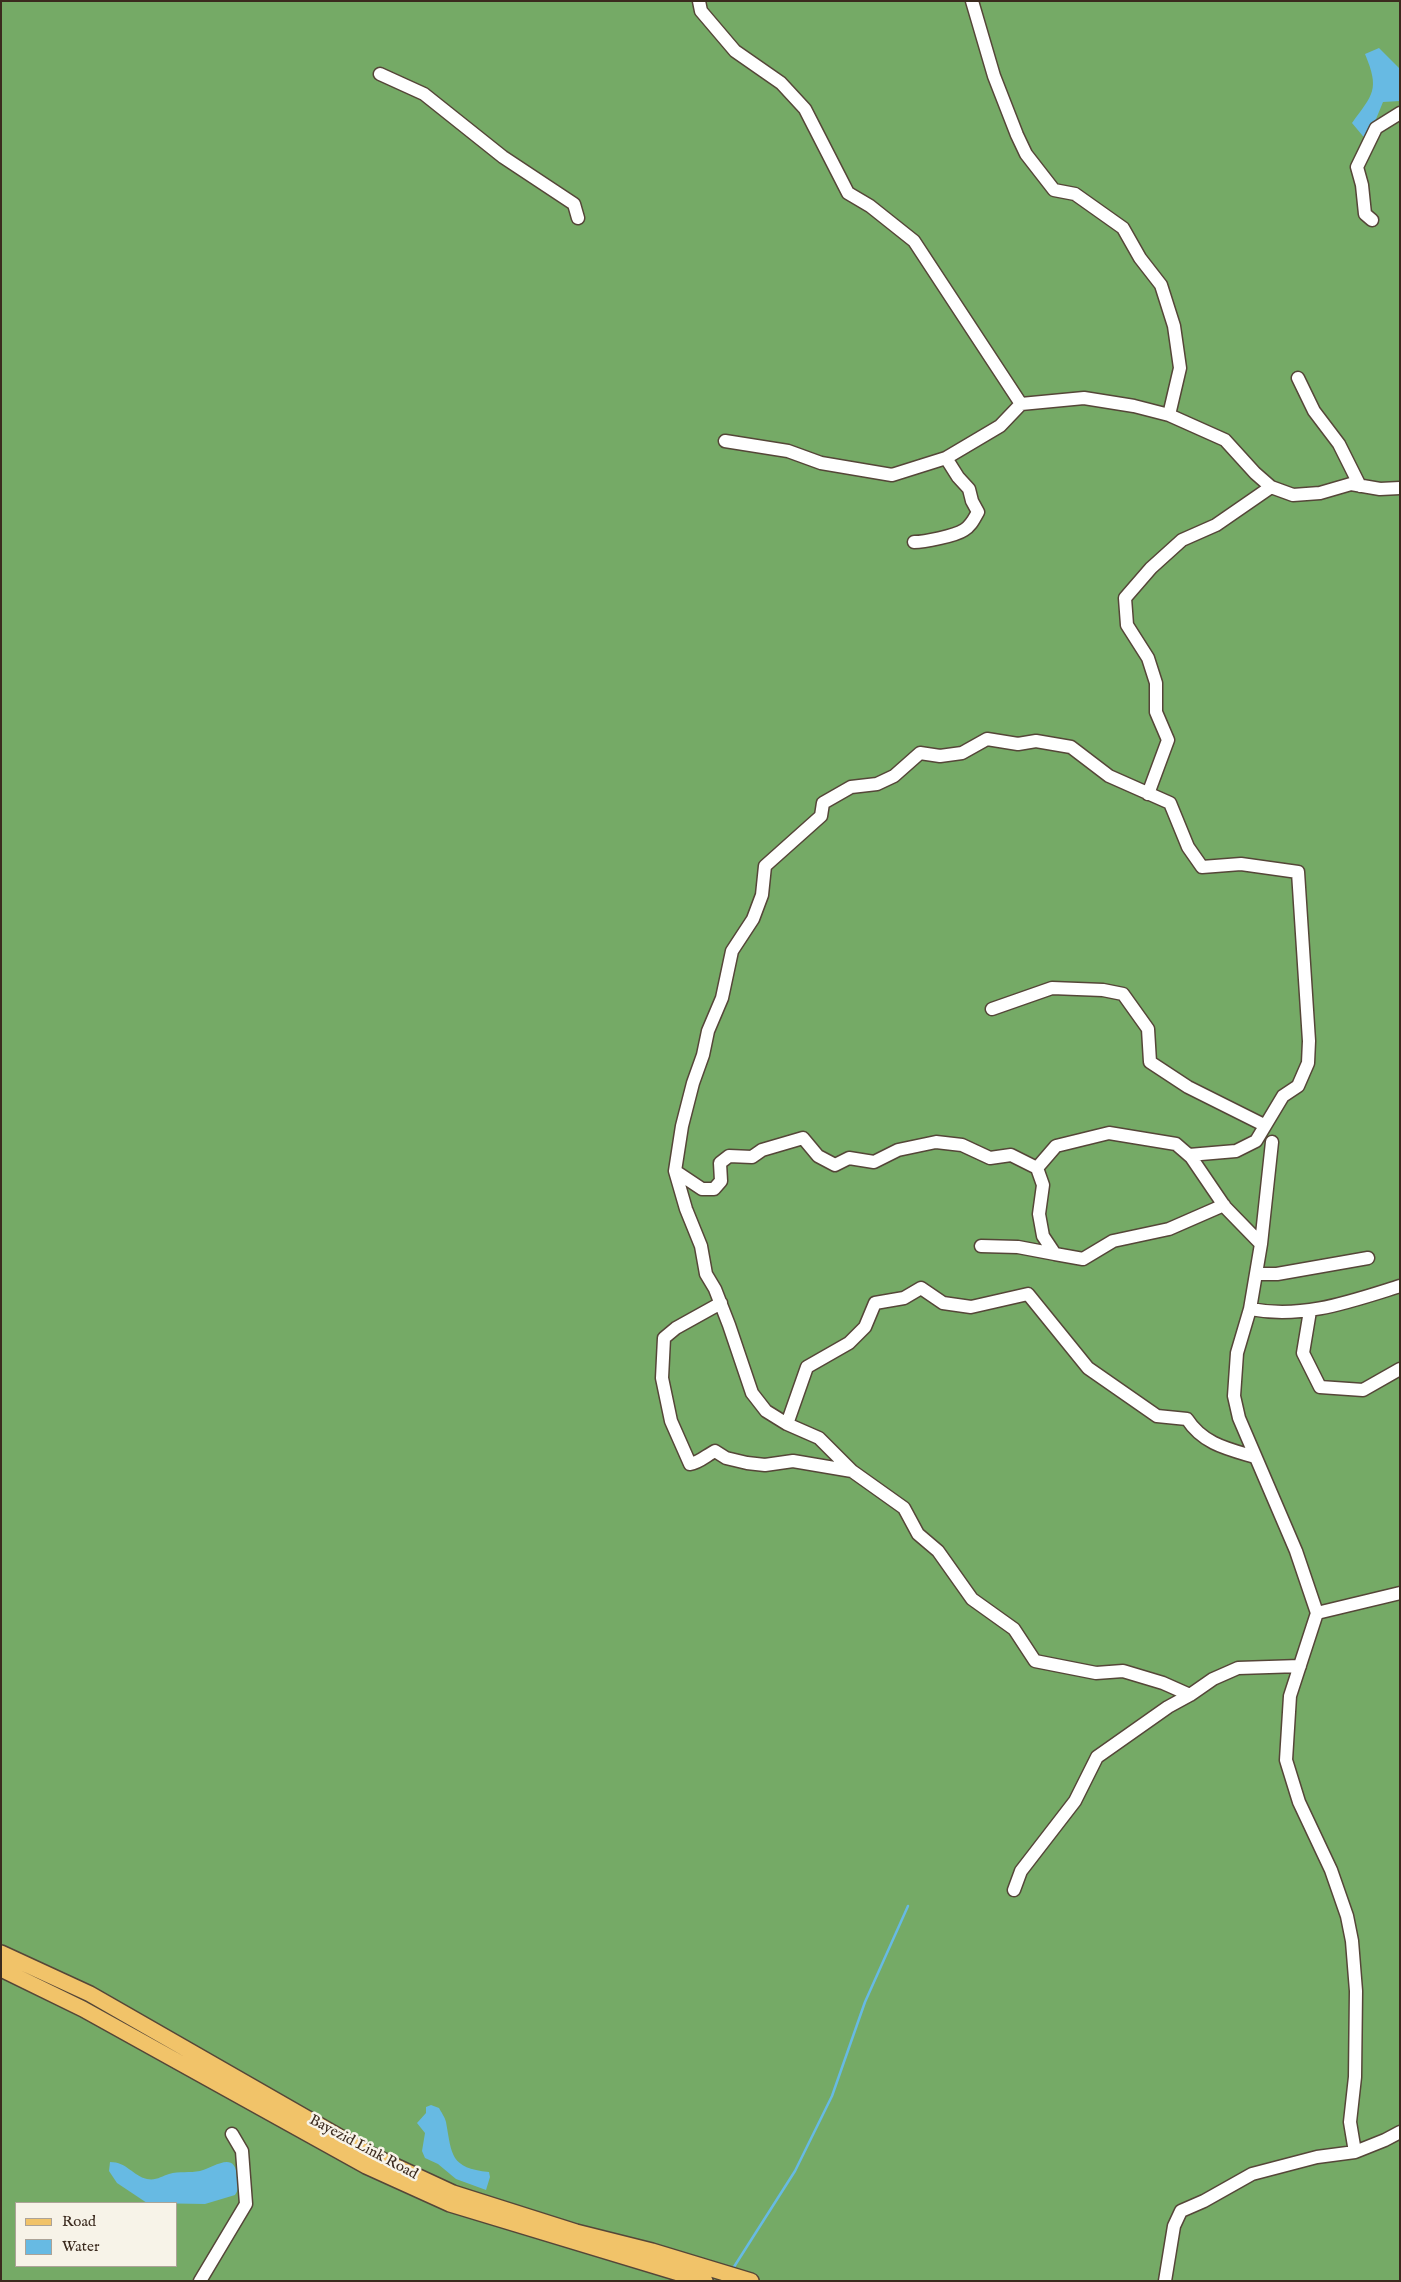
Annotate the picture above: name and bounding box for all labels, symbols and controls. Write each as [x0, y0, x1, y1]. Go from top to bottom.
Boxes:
street label: Bayezid Link Road [306, 2112, 420, 2184]
legend [15, 2202, 178, 2267]
text: Road [62, 2212, 96, 2231]
text: Water [62, 2237, 99, 2256]

